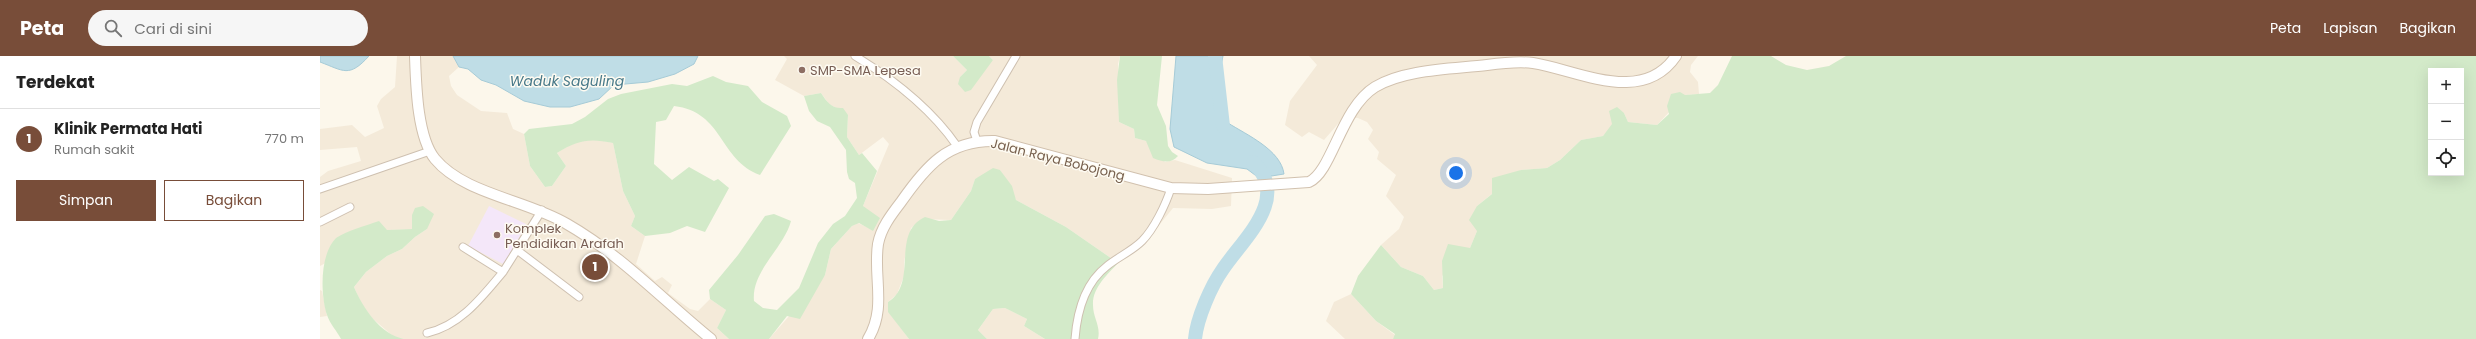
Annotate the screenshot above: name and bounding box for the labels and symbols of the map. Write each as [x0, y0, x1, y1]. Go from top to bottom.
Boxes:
place label: SMP-SMA Lepesa [810, 61, 921, 80]
marker: SMP-SMA Lepesa [797, 65, 807, 75]
water label: Waduk Saguling [510, 71, 625, 91]
street label: Jalan Raya Bobojong [989, 134, 1127, 185]
your location [1446, 163, 1466, 183]
place label: Komplek Pendidikan Arafah [505, 219, 624, 253]
marker: Komplek Pendidikan Arafah [492, 230, 502, 240]
pin: 1 [582, 252, 608, 282]

